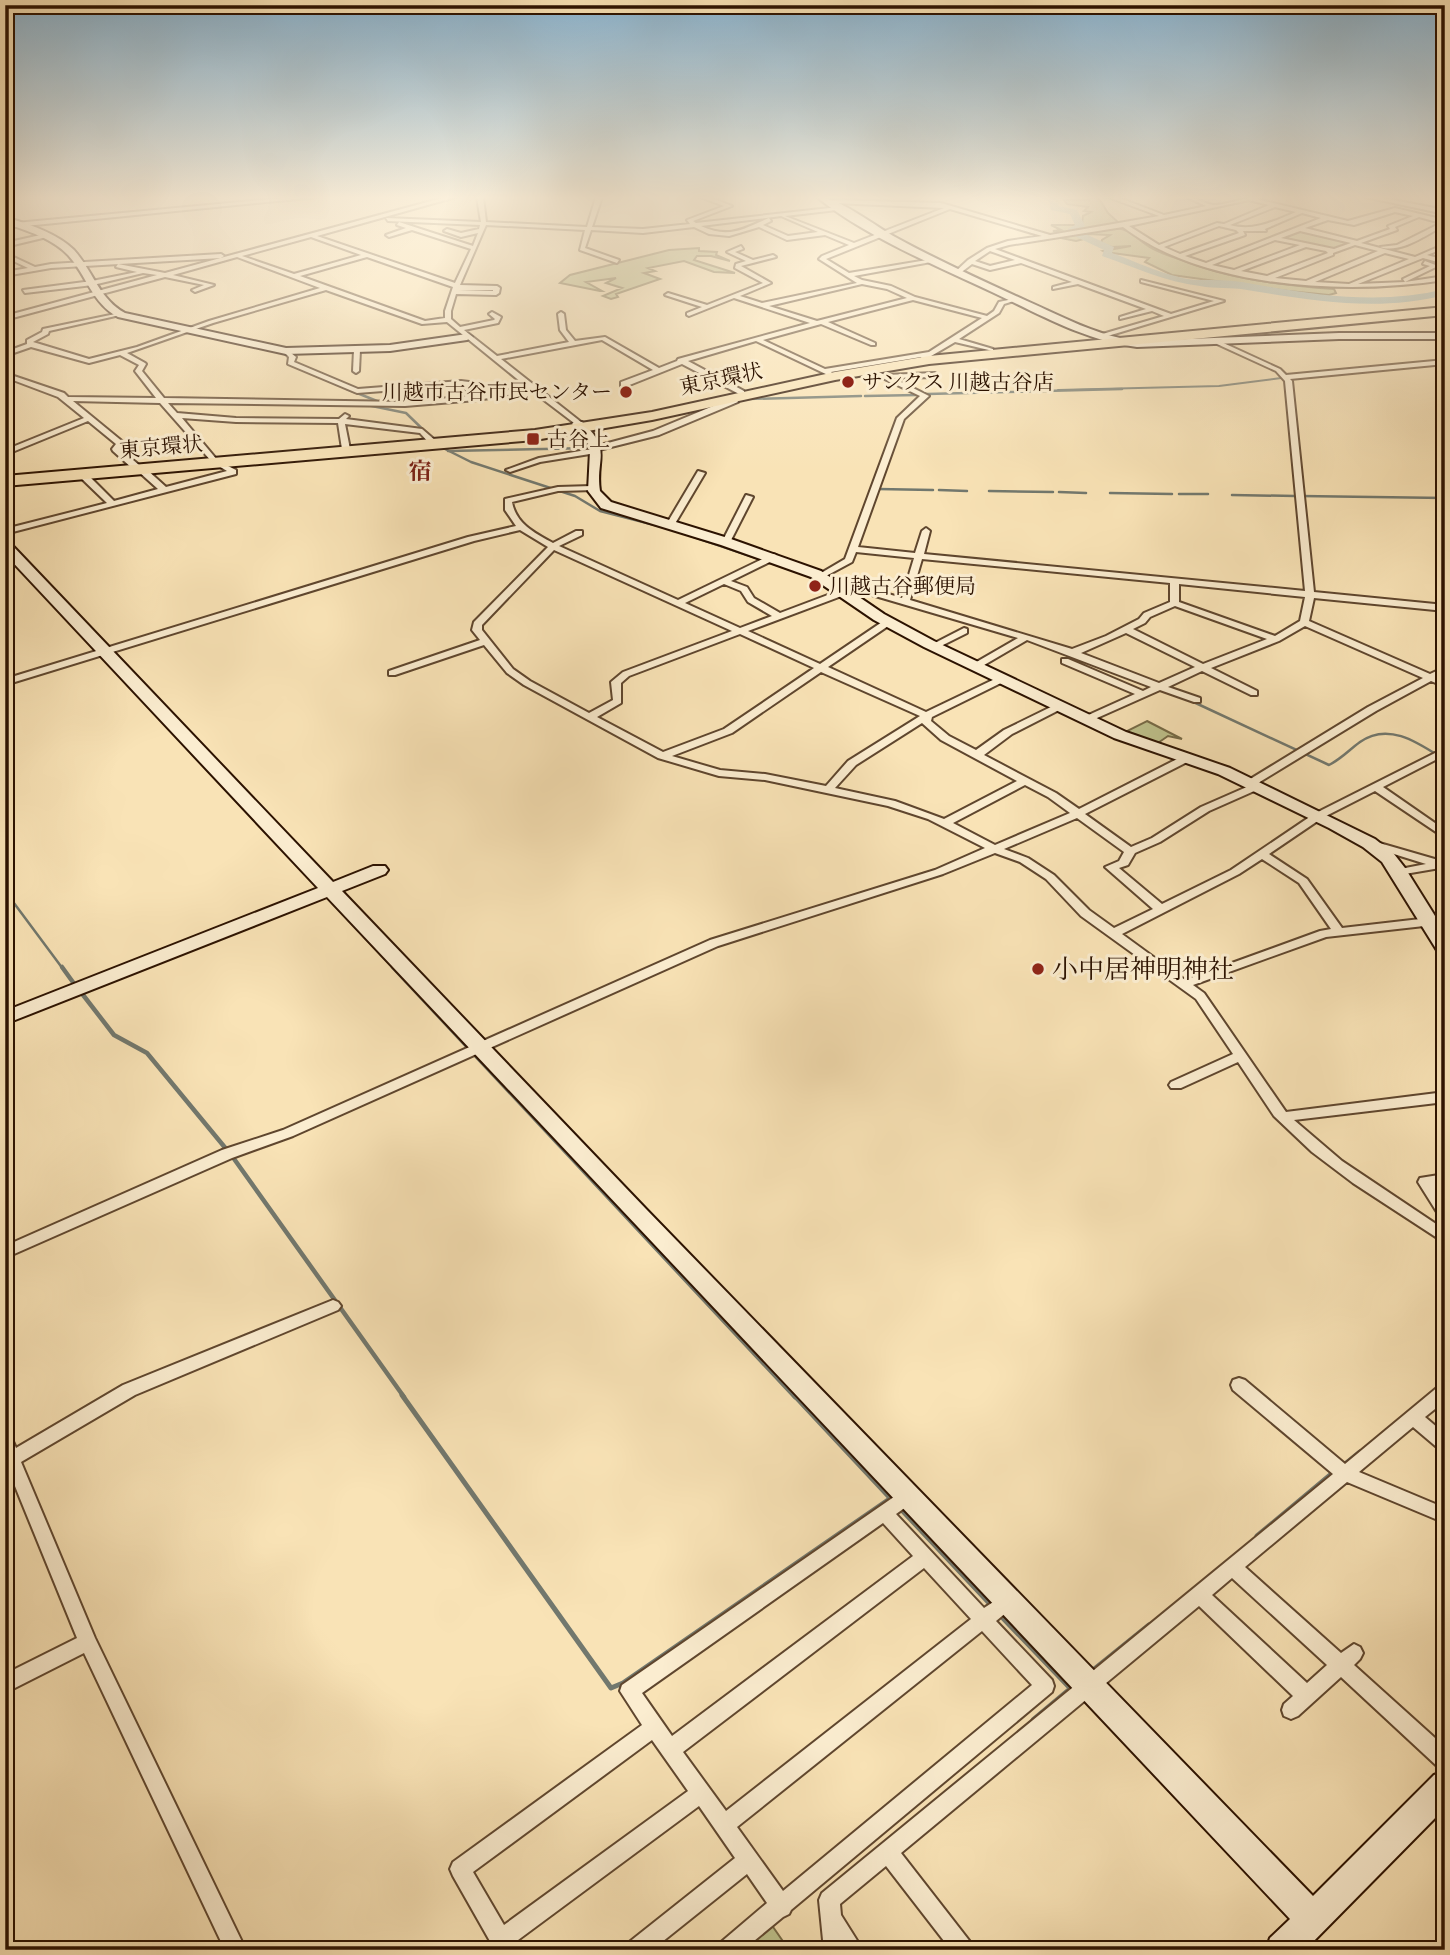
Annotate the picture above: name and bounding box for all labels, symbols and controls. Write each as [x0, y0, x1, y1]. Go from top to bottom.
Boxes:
street label: 東京環状 [677, 357, 765, 401]
place label: サンクス 川越古谷店 [862, 368, 1053, 396]
marker: サンクス 川越古谷店 [840, 374, 856, 390]
place label: 川越市古谷市民センター [382, 378, 612, 406]
marker: 川越市古谷市民センター [618, 384, 634, 400]
place label: 古谷上 [547, 425, 610, 453]
street label: 東京環状 [118, 429, 204, 465]
marker: 古谷上 [525, 431, 541, 447]
district label: 宿 [409, 456, 432, 487]
place label: 川越古谷郵便局 [829, 572, 976, 600]
marker: 川越古谷郵便局 [807, 578, 823, 594]
place label: 小中居神明神社 [1052, 952, 1234, 987]
marker: 小中居神明神社 [1030, 961, 1046, 977]

